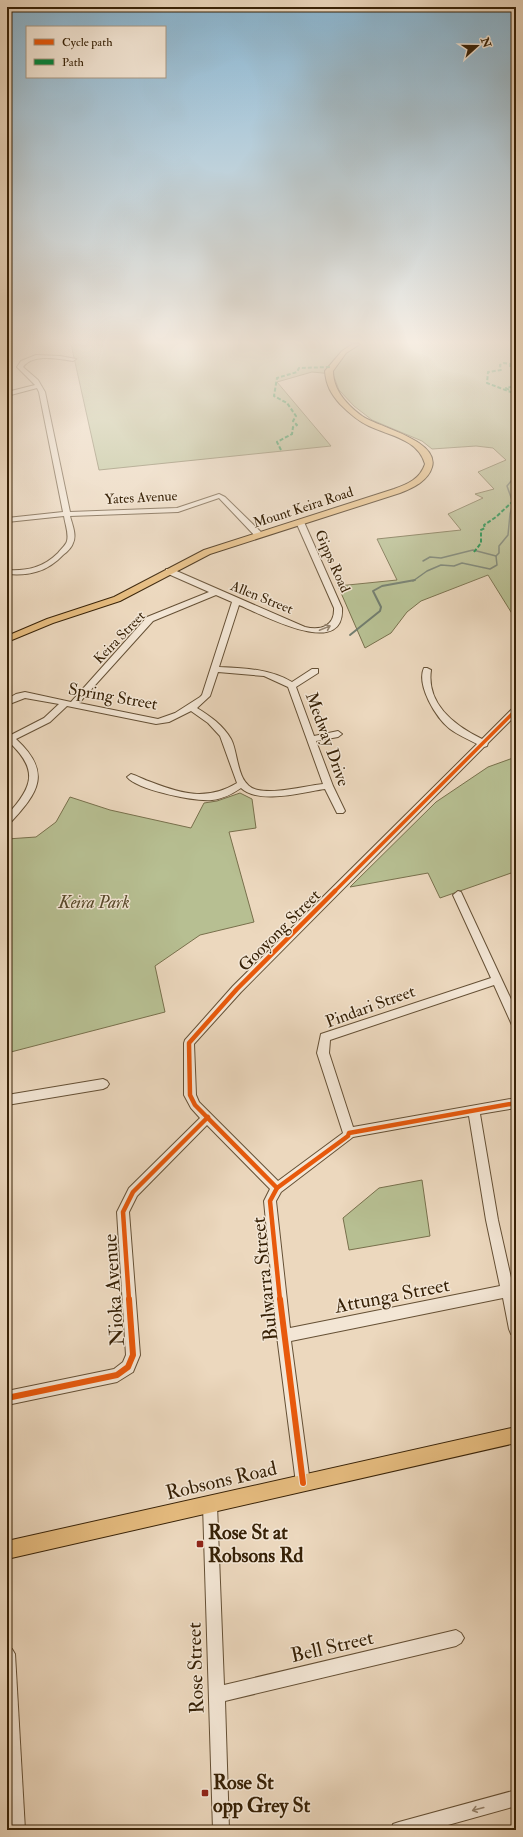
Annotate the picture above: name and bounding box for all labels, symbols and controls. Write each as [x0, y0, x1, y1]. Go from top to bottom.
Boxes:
legend [26, 26, 166, 78]
north arrow [457, 26, 497, 66]
text: Cycle path [62, 35, 113, 50]
text: N [478, 35, 494, 51]
text: Path [62, 55, 85, 70]
street label: Mount Keira Road [251, 483, 355, 532]
street label: Yates Avenue [104, 487, 178, 508]
street label: Gipps Road [310, 527, 354, 596]
street label: Allen Street [227, 577, 296, 618]
street label: Keira Street [90, 607, 149, 667]
one-way arrow [319, 624, 331, 632]
street label: Spring Street [66, 678, 160, 716]
street label: Medway Drive [300, 689, 354, 790]
street label: Gooyong Street [234, 884, 326, 977]
park label: Keira Park [58, 892, 129, 913]
street label: Pindari Street [322, 980, 418, 1032]
street label: Bulwarra Street [246, 1215, 283, 1342]
street label: Nioka Avenue [97, 1233, 130, 1347]
street label: Attunga Street [331, 1272, 452, 1319]
street label: Robsons Road [163, 1456, 279, 1505]
place label: Rose St at Robsons Rd [208, 1520, 304, 1568]
marker: Rose St at Robsons Rd [195, 1539, 205, 1549]
street label: Rose Street [181, 1621, 210, 1714]
street label: Bell Street [288, 1625, 376, 1668]
place label: Rose St opp Grey St [213, 1770, 311, 1819]
marker: Rose St opp Grey St [200, 1788, 210, 1798]
one-way arrow [472, 1805, 485, 1813]

